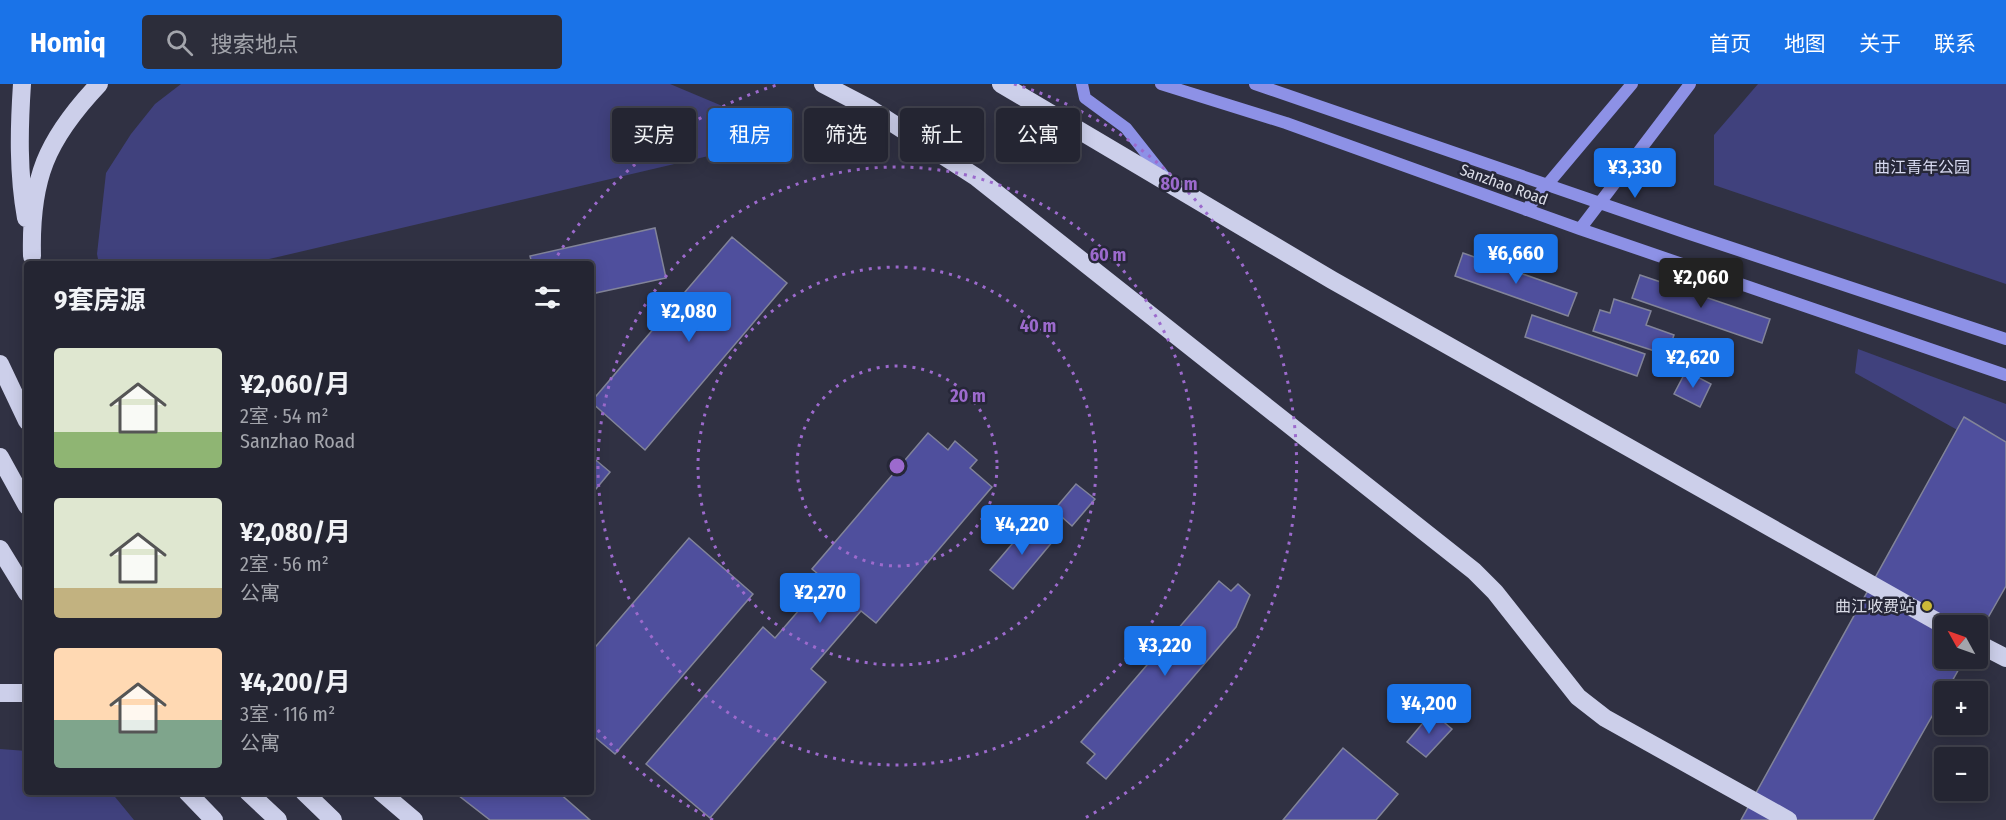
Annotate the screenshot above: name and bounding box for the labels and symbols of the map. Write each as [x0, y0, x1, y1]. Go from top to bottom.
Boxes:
pin: ¥3,330 [1586, 148, 1684, 199]
park label: 曲江青年公园 [1874, 158, 1970, 177]
street label: Sanzhao Road [1457, 160, 1550, 209]
text: 80 m [1161, 173, 1197, 195]
pin: ¥6,660 [1467, 234, 1565, 285]
text: 60 m [1090, 244, 1126, 266]
pin: ¥2,060 [1652, 258, 1750, 309]
pin: ¥2,080 [640, 292, 738, 343]
text: 40 m [1020, 315, 1056, 337]
pin: ¥2,620 [1644, 338, 1742, 389]
text: 20 m [949, 385, 986, 407]
centre of rings [887, 456, 907, 476]
pin: ¥4,220 [973, 505, 1071, 556]
pin: ¥2,270 [771, 573, 869, 624]
place label: 曲江收费站 [1835, 597, 1915, 616]
marker: 曲江收费站 [1920, 599, 1934, 613]
north arrow [1934, 615, 1988, 669]
pin: ¥3,220 [1116, 626, 1214, 677]
pin: ¥4,200 [1380, 684, 1478, 735]

